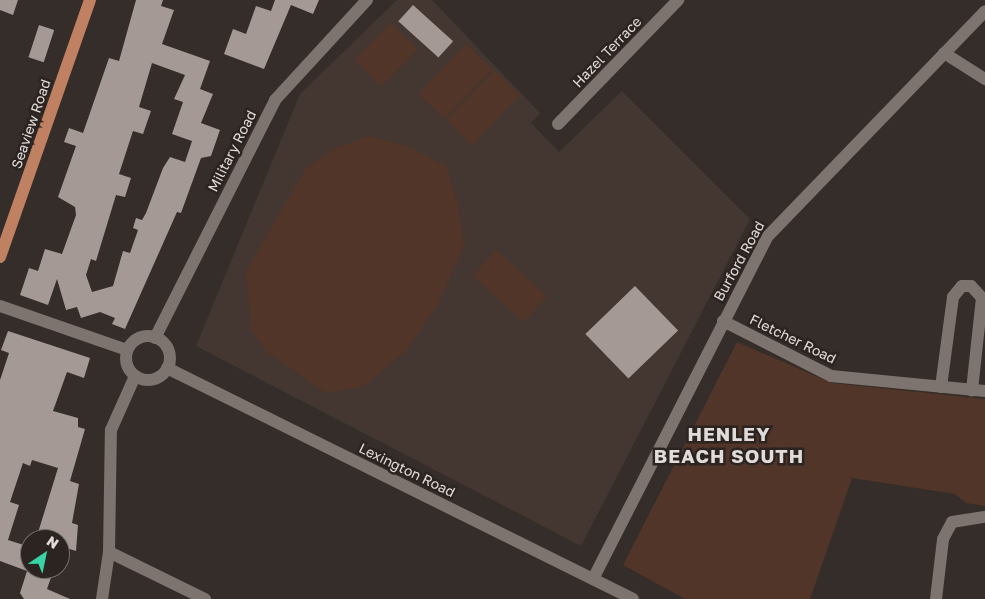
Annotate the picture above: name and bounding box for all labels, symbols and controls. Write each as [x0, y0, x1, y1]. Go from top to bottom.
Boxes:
street label: Hazel Terrace [569, 13, 645, 91]
street label: Seaview Road [8, 77, 54, 171]
street label: Military Road [204, 108, 260, 194]
street label: Burford Road [710, 218, 768, 304]
street label: Fletcher Road [747, 311, 839, 367]
district label: HENLEY BEACH SOUTH [652, 423, 806, 467]
street label: Lexington Road [356, 439, 458, 501]
north arrow [20, 529, 70, 579]
text: N [44, 532, 62, 552]

